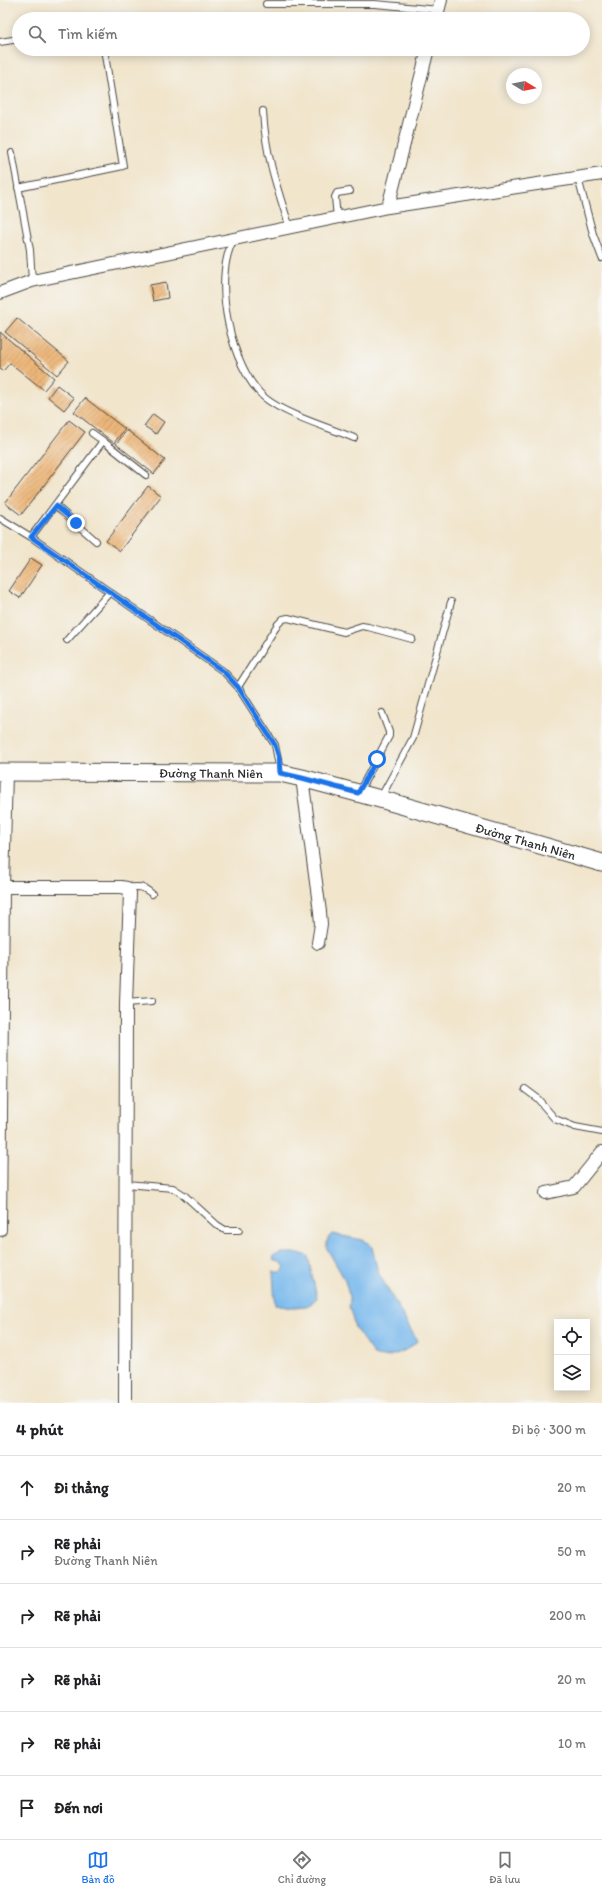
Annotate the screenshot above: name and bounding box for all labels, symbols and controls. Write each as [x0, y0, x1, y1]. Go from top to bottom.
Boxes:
search box [12, 12, 590, 56]
icon: search [26, 23, 48, 45]
text: Tìm kiếm [58, 25, 118, 43]
north arrow [506, 68, 542, 104]
route end [67, 514, 85, 532]
route start [368, 750, 386, 768]
street label: Đường Thanh Niên [159, 765, 264, 780]
street label: Đường Thanh Niên [474, 819, 578, 863]
map controls [554, 1319, 590, 1391]
button: locate [554, 1319, 590, 1355]
button: layers [554, 1355, 590, 1391]
text: 4 phút [16, 1419, 64, 1439]
text: Đi bộ · 300 m [512, 1422, 586, 1437]
icon: ahead [16, 1477, 38, 1499]
text: Đi thẳng [54, 1479, 109, 1497]
text: 20 m [557, 1480, 586, 1495]
text: Rẽ phải [54, 1535, 101, 1553]
icon: right [16, 1541, 38, 1563]
text: 50 m [557, 1544, 586, 1559]
text: Đường Thanh Niên [54, 1553, 158, 1568]
icon: right [16, 1605, 38, 1627]
text: Rẽ phải [54, 1607, 101, 1625]
text: 200 m [549, 1608, 586, 1623]
icon: right [16, 1669, 38, 1691]
text: Rẽ phải [54, 1671, 101, 1689]
text: 20 m [557, 1672, 586, 1687]
icon: right [16, 1733, 38, 1755]
text: Rẽ phải [54, 1735, 101, 1753]
text: 10 m [558, 1736, 586, 1751]
icon: arrive [16, 1797, 38, 1819]
text: Đến nơi [54, 1799, 103, 1817]
tab: Bản đồ [82, 1849, 115, 1886]
tab: Chỉ đường [278, 1849, 326, 1886]
tab: Đã lưu [489, 1849, 520, 1886]

